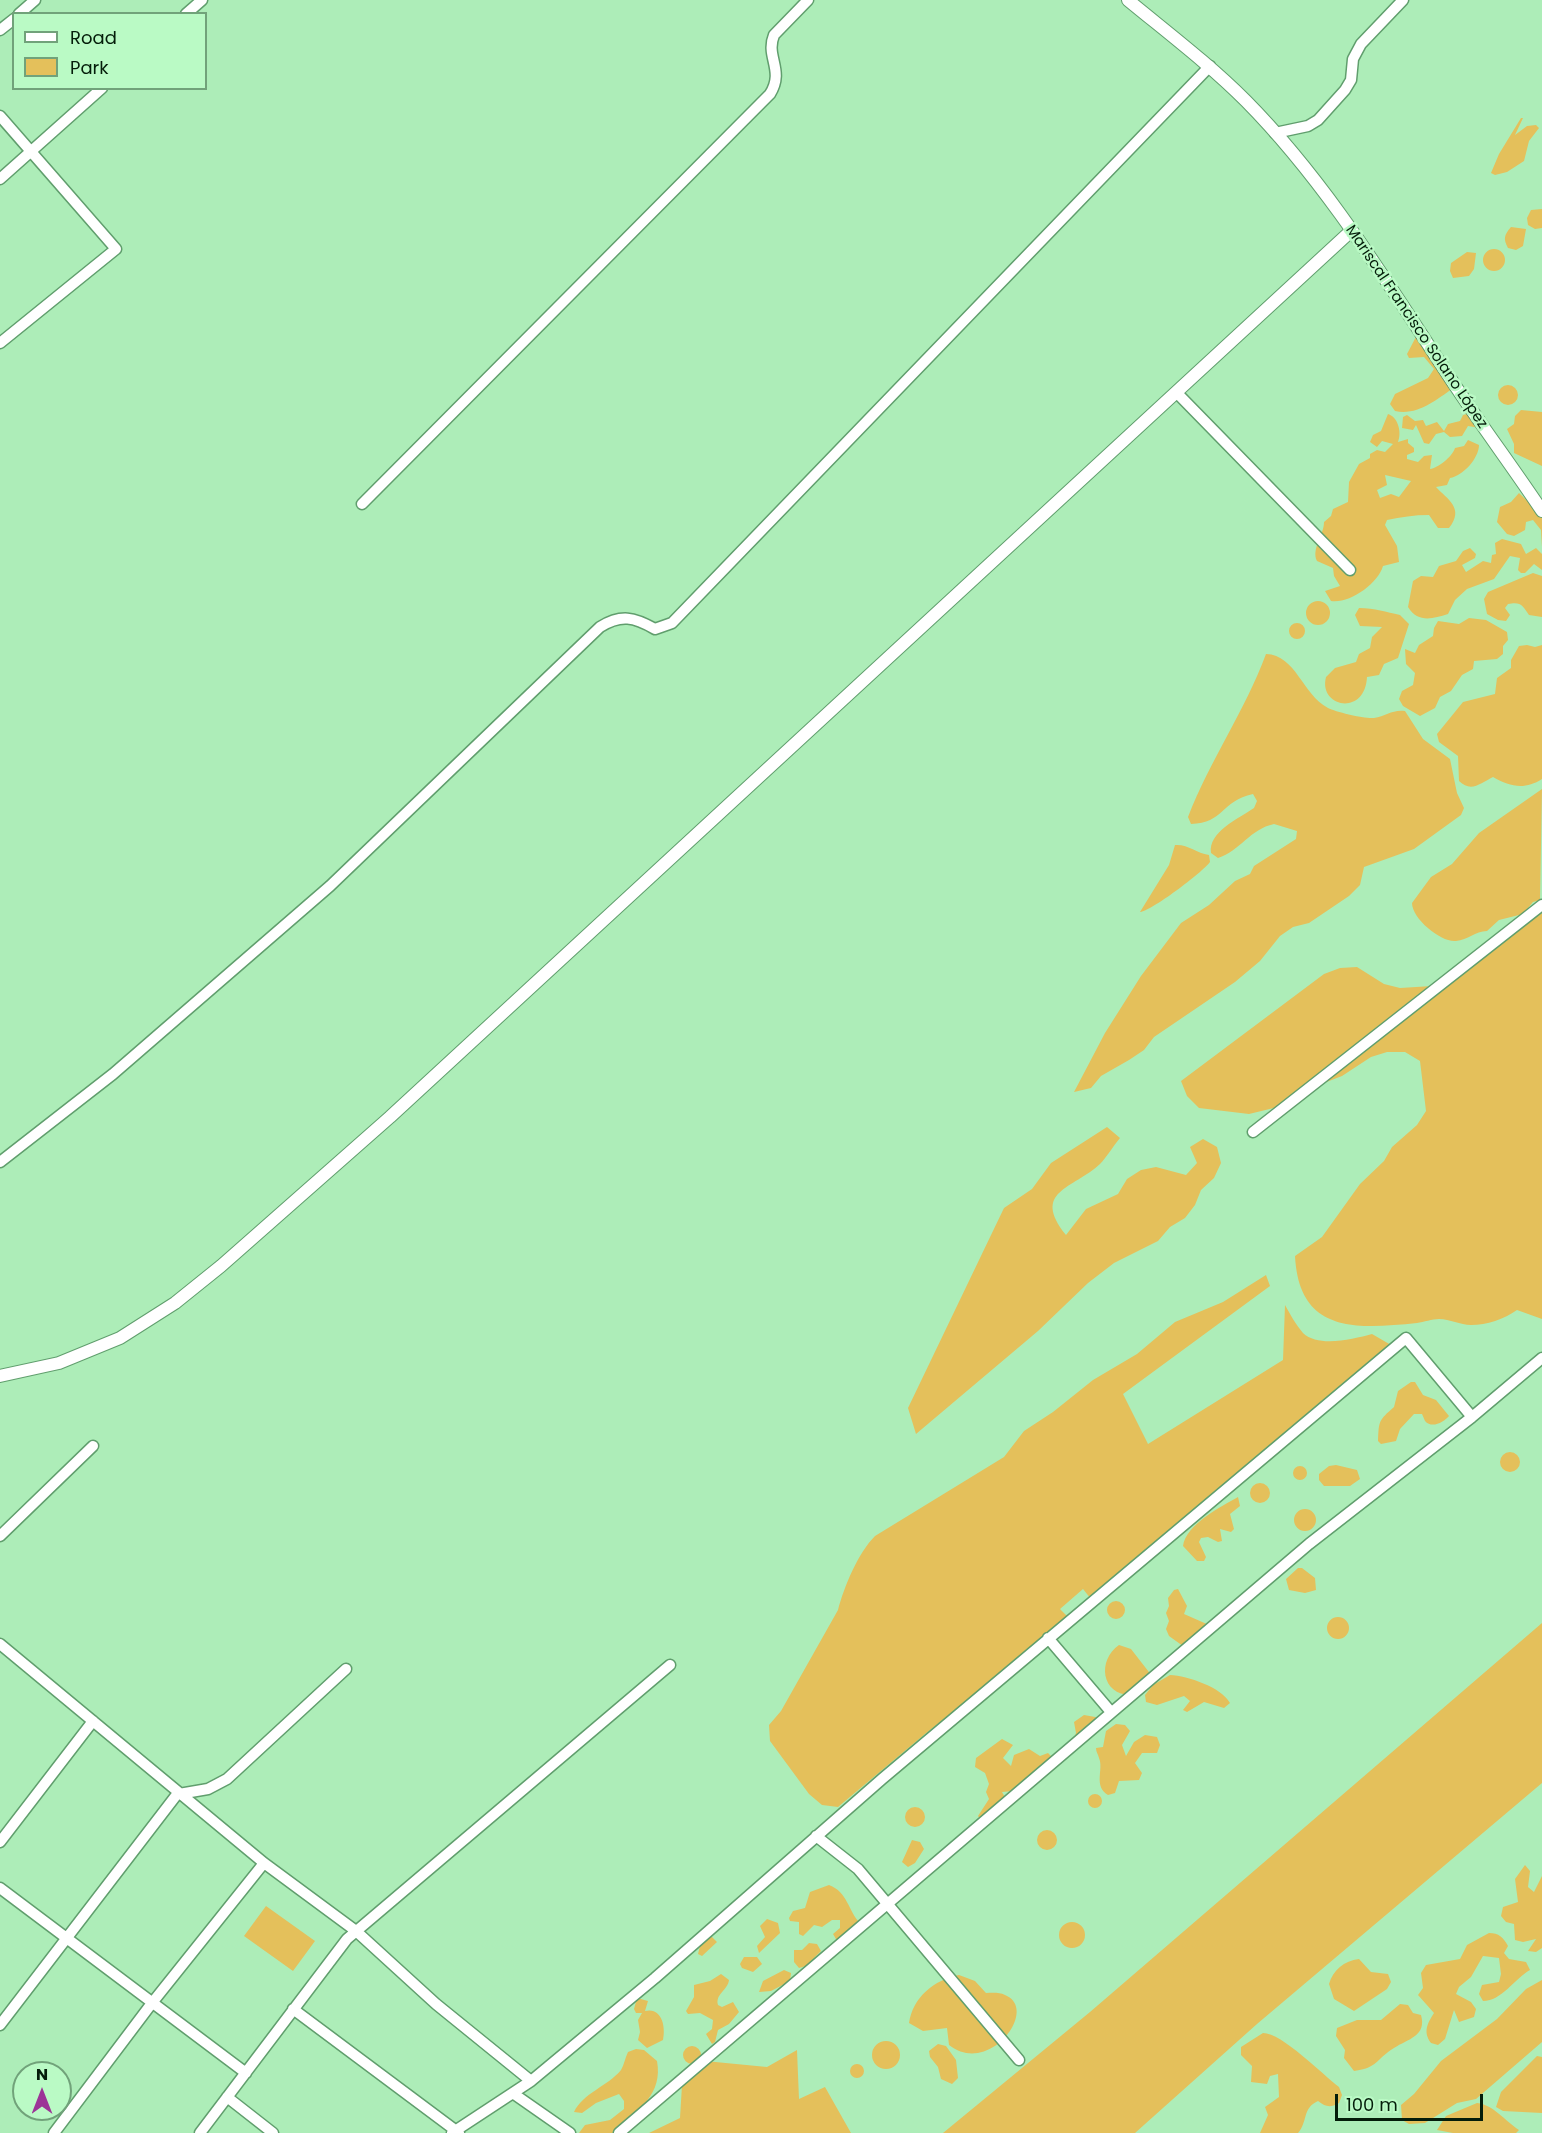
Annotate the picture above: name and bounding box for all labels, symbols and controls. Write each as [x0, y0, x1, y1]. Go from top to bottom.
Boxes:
legend [12, 12, 207, 90]
text: Road [70, 25, 117, 50]
text: Park [70, 55, 109, 80]
street label: Mariscal Francisco Solano López [1341, 222, 1491, 432]
north arrow [12, 2061, 72, 2121]
text: N [36, 2063, 48, 2086]
scale bar [1338, 2082, 1486, 2120]
text: 100 m [1346, 2092, 1398, 2117]

